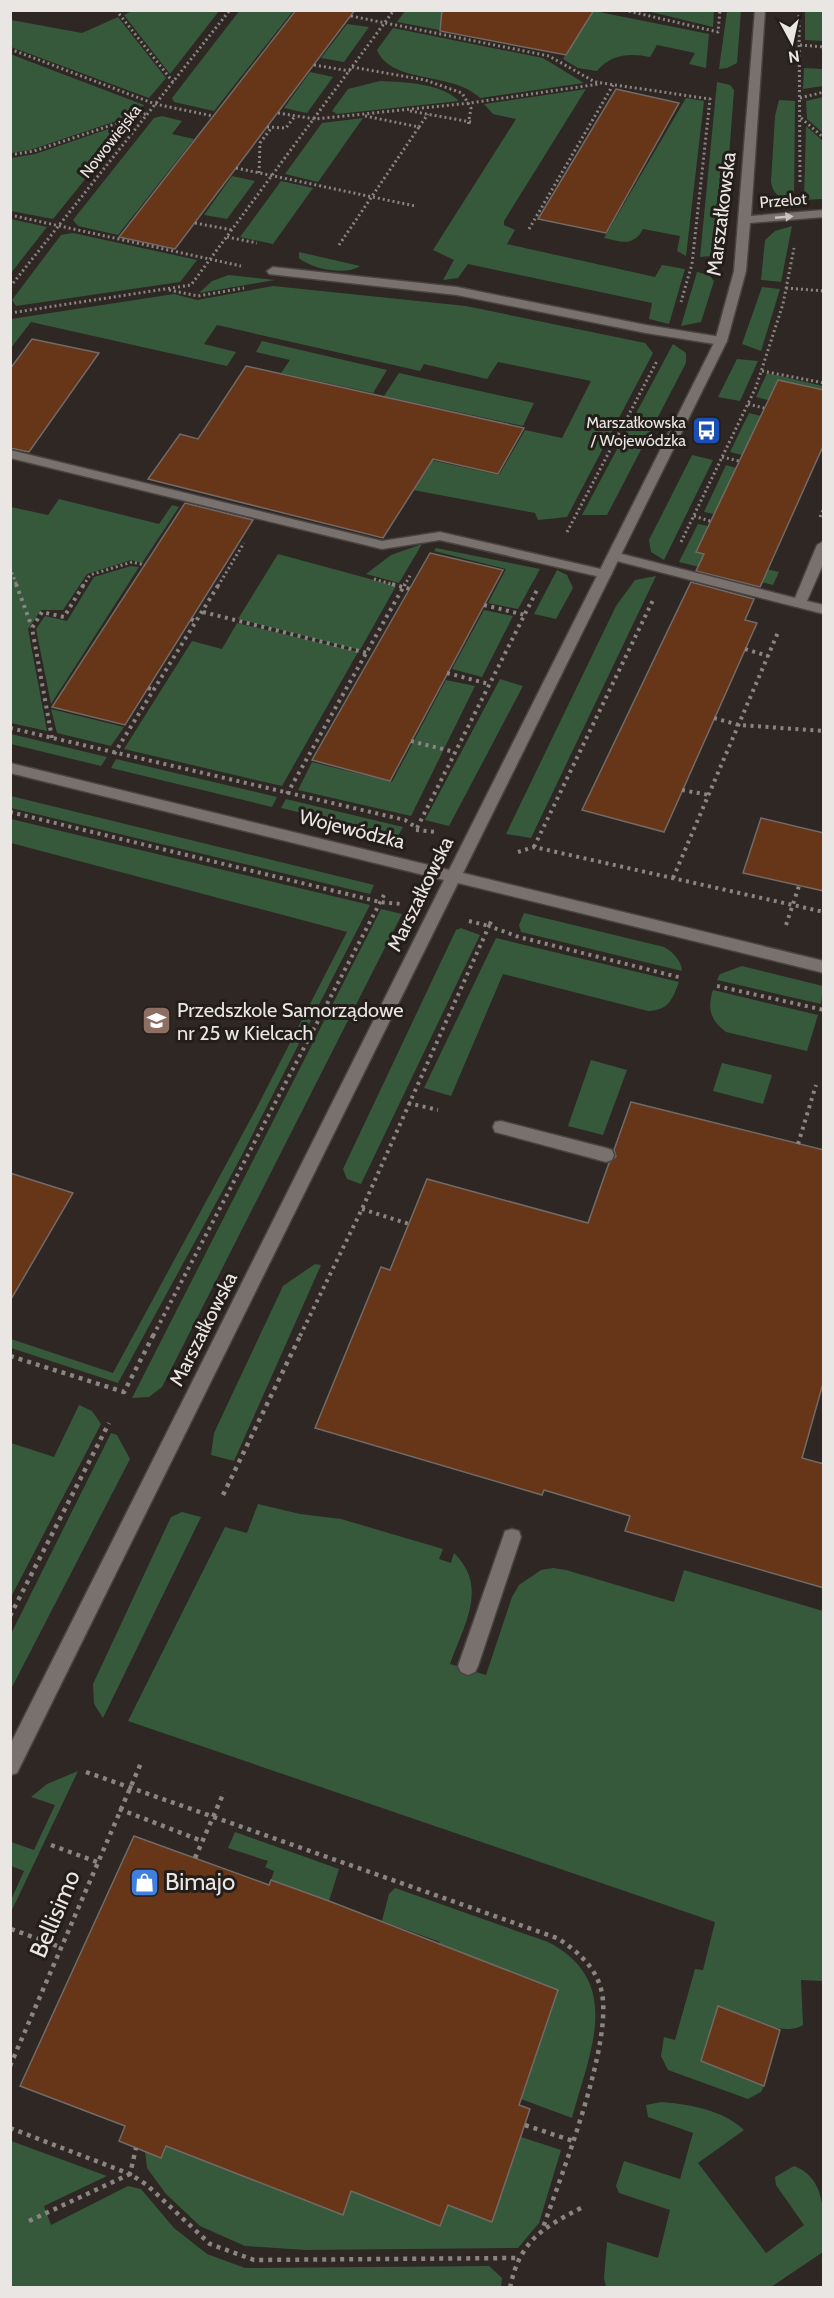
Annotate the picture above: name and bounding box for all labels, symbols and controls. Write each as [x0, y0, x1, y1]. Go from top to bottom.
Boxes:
north arrow [762, 12, 822, 72]
text: N [787, 46, 801, 67]
street label: Nowowiejska [76, 101, 145, 182]
street label: Marszałkowska [701, 150, 741, 277]
street label: Przelot [759, 189, 808, 212]
one-way arrow [775, 212, 794, 221]
place label: Marszałkowska / Wojewódzka [586, 413, 686, 450]
bus stop icon: Marszałkowska / Wojewódzka [691, 415, 723, 447]
street label: Wojewódzka [297, 804, 408, 854]
street label: Marszałkowska [382, 832, 458, 955]
place label: Przedszkole Samorządowe nr 25 w Kielcach [177, 998, 404, 1045]
school or university icon: Przedszkole Samorządowe nr 25 w Kielcach [140, 1005, 172, 1037]
street label: Marszałkowska [164, 1268, 242, 1390]
street label: Bellisimo [23, 1866, 86, 1962]
shop icon: Bimajo [128, 1866, 160, 1898]
place label: Bimajo [165, 1867, 235, 1896]

